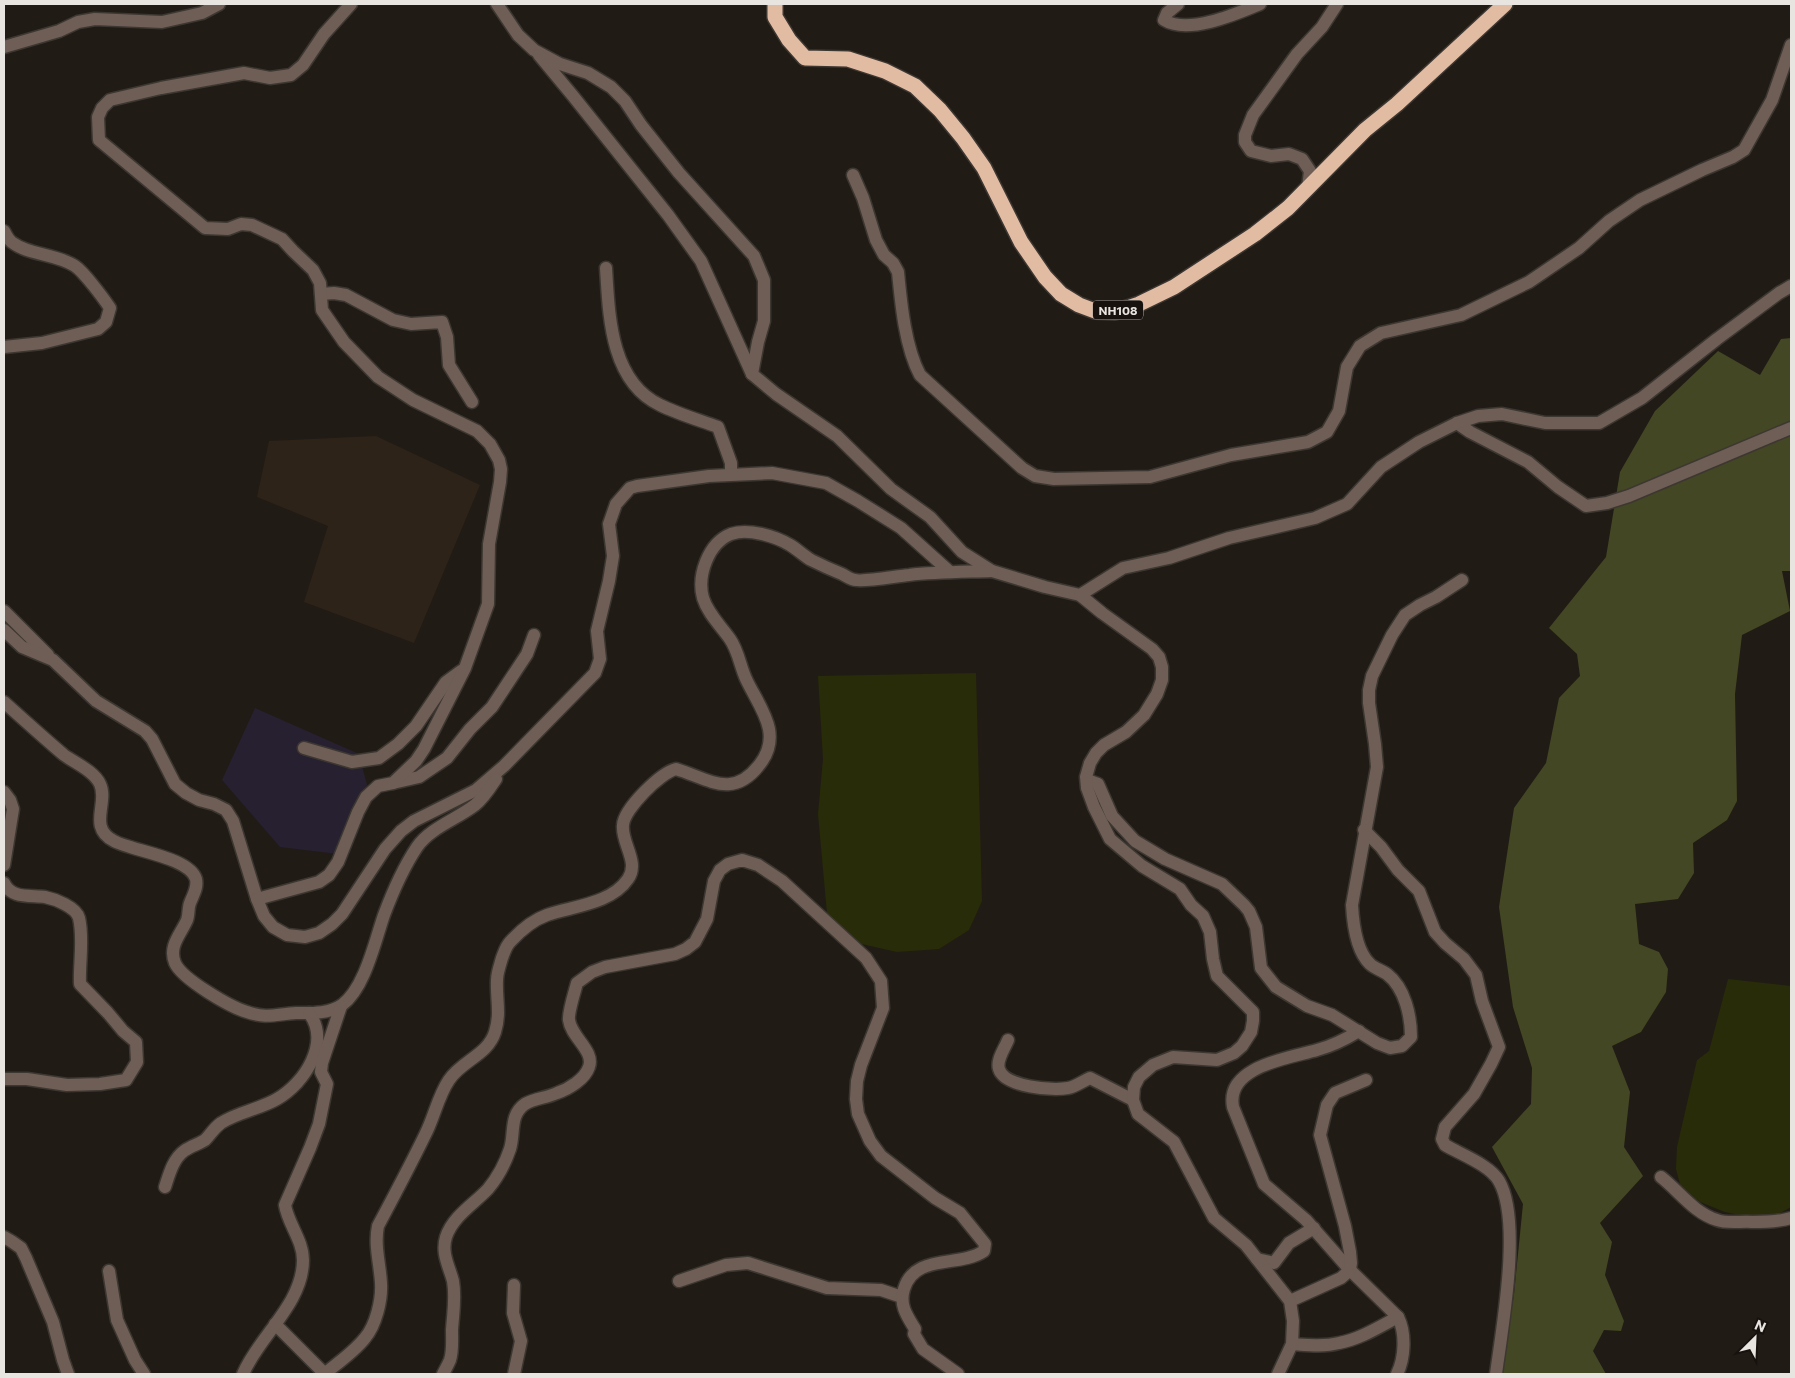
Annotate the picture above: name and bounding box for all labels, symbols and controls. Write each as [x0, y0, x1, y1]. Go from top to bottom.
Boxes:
road number: NH108 [1093, 300, 1143, 320]
north arrow [1730, 1313, 1780, 1363]
text: N [1752, 1316, 1769, 1336]

